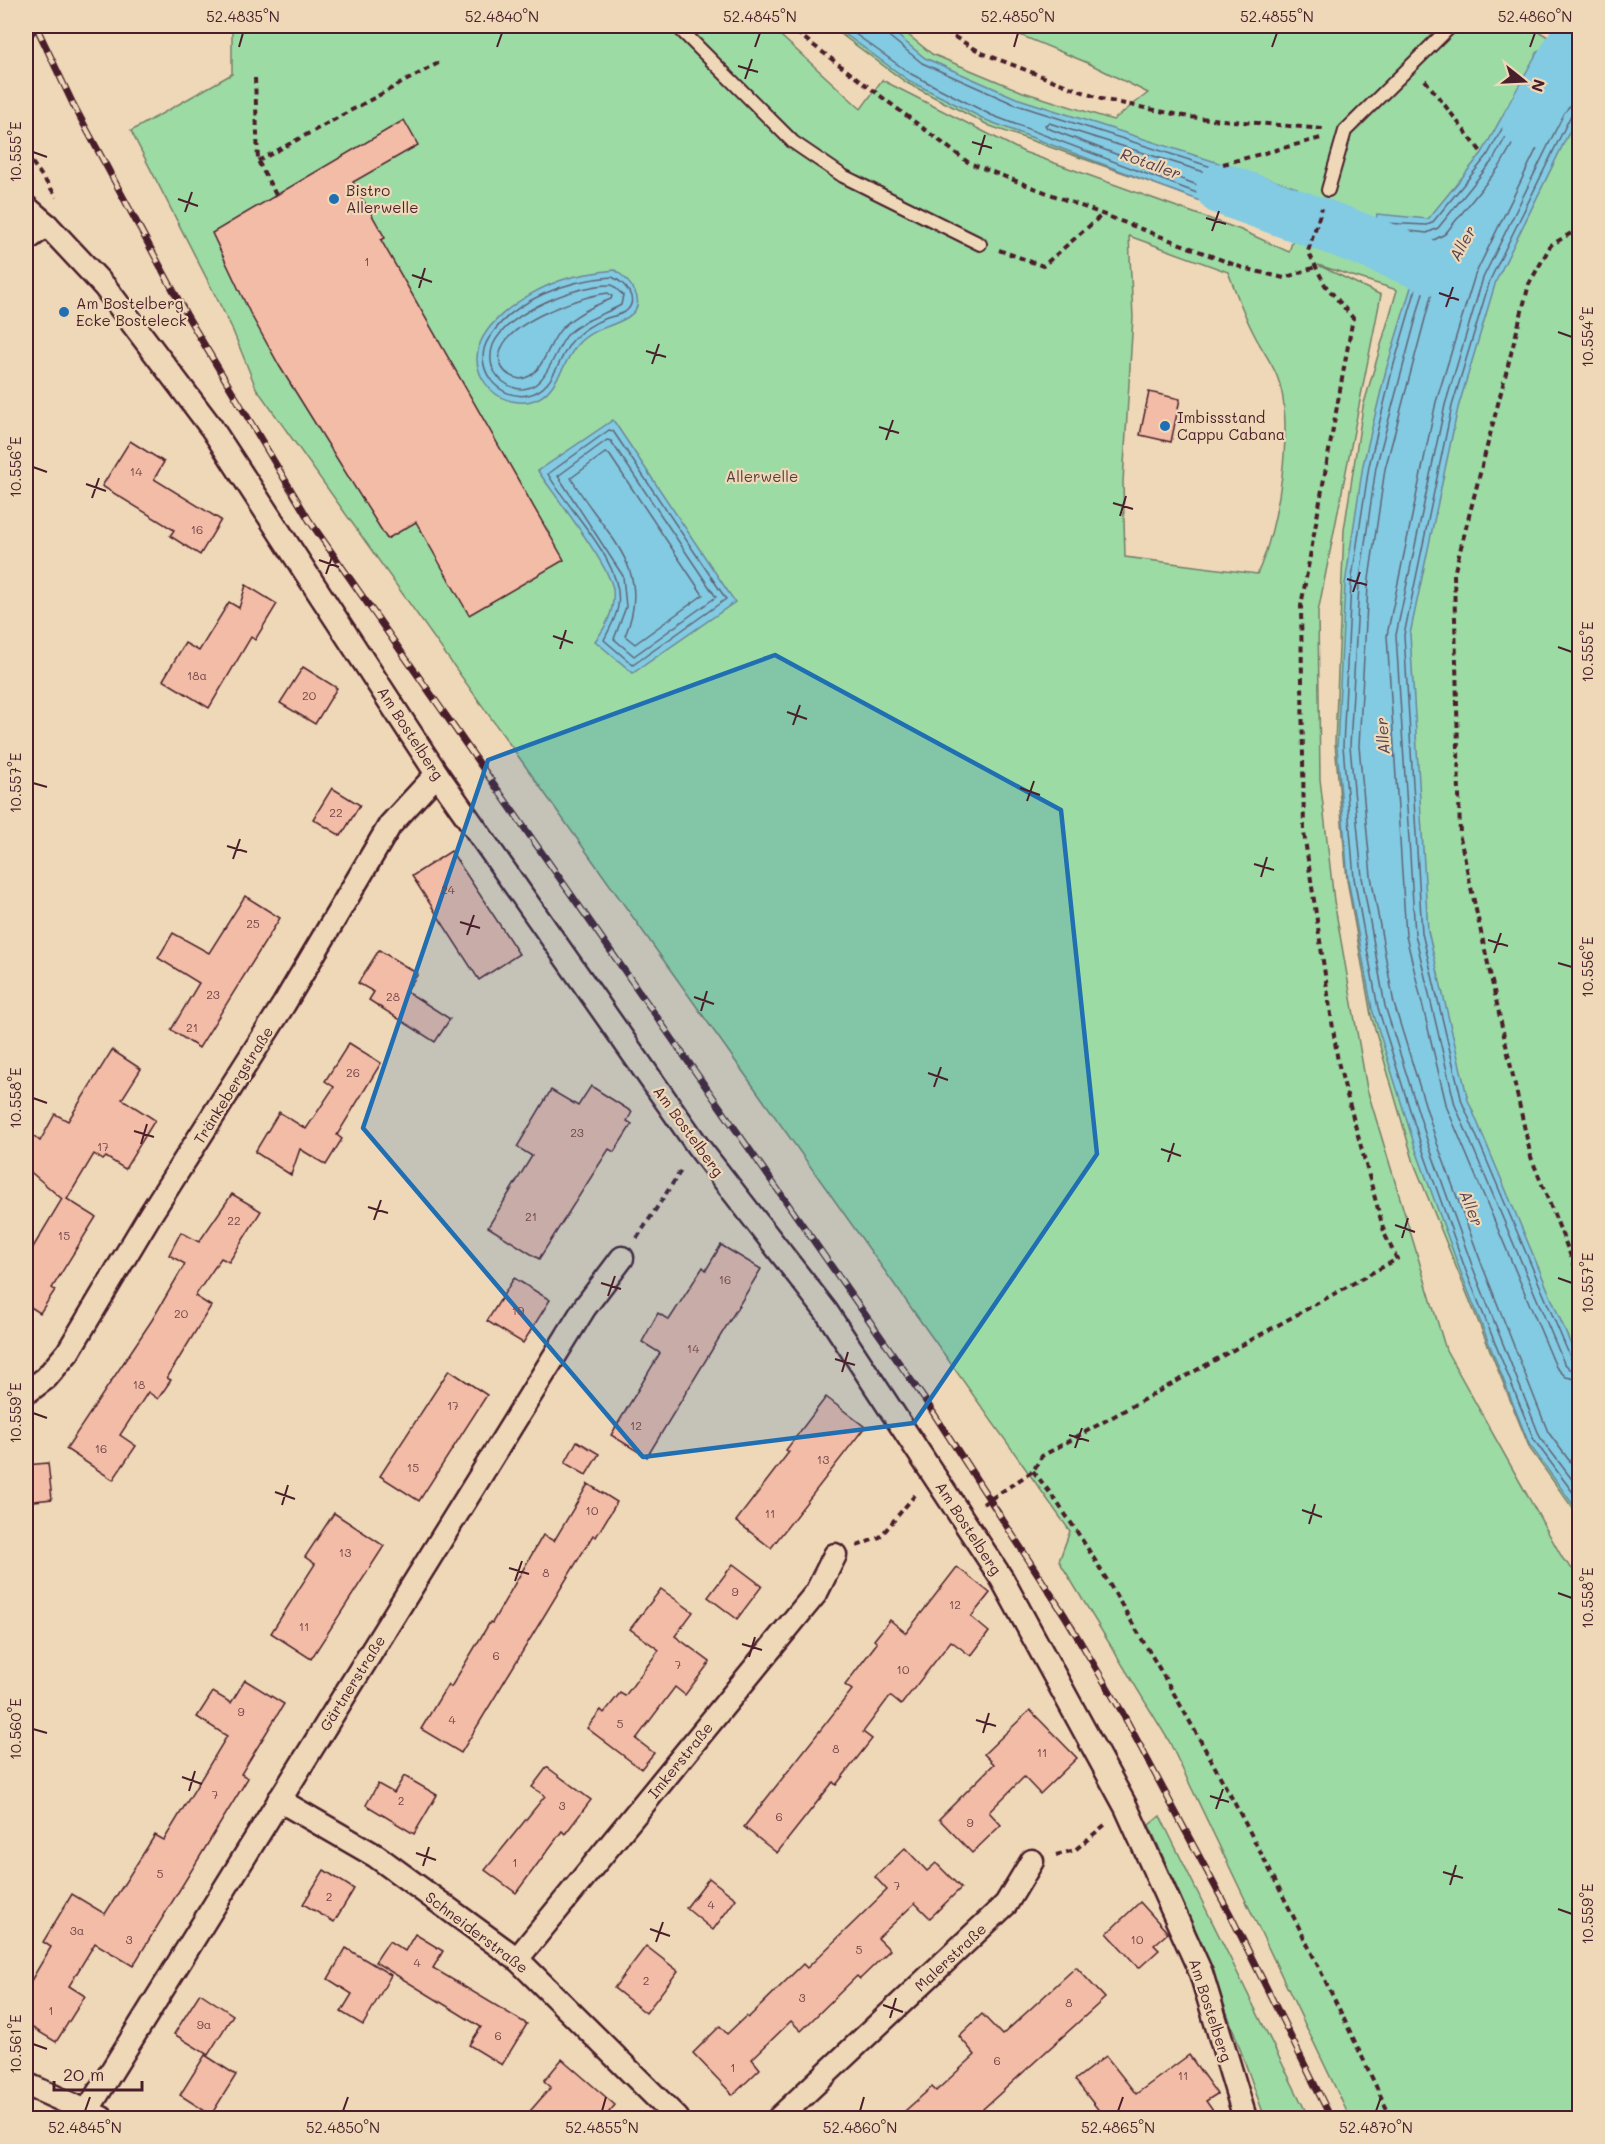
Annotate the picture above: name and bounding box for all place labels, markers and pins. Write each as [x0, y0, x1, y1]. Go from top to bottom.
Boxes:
place label: Bistro Allerwelle [346, 180, 418, 217]
marker: Bistro Allerwelle [327, 192, 341, 206]
place label: Am Bostelberg Ecke Bosteleck [76, 293, 187, 330]
marker: Am Bostelberg Ecke Bosteleck [57, 305, 71, 319]
place label: Imbissstand Cappu Cabana [1177, 407, 1285, 444]
marker: Imbissstand Cappu Cabana [1158, 419, 1172, 433]

